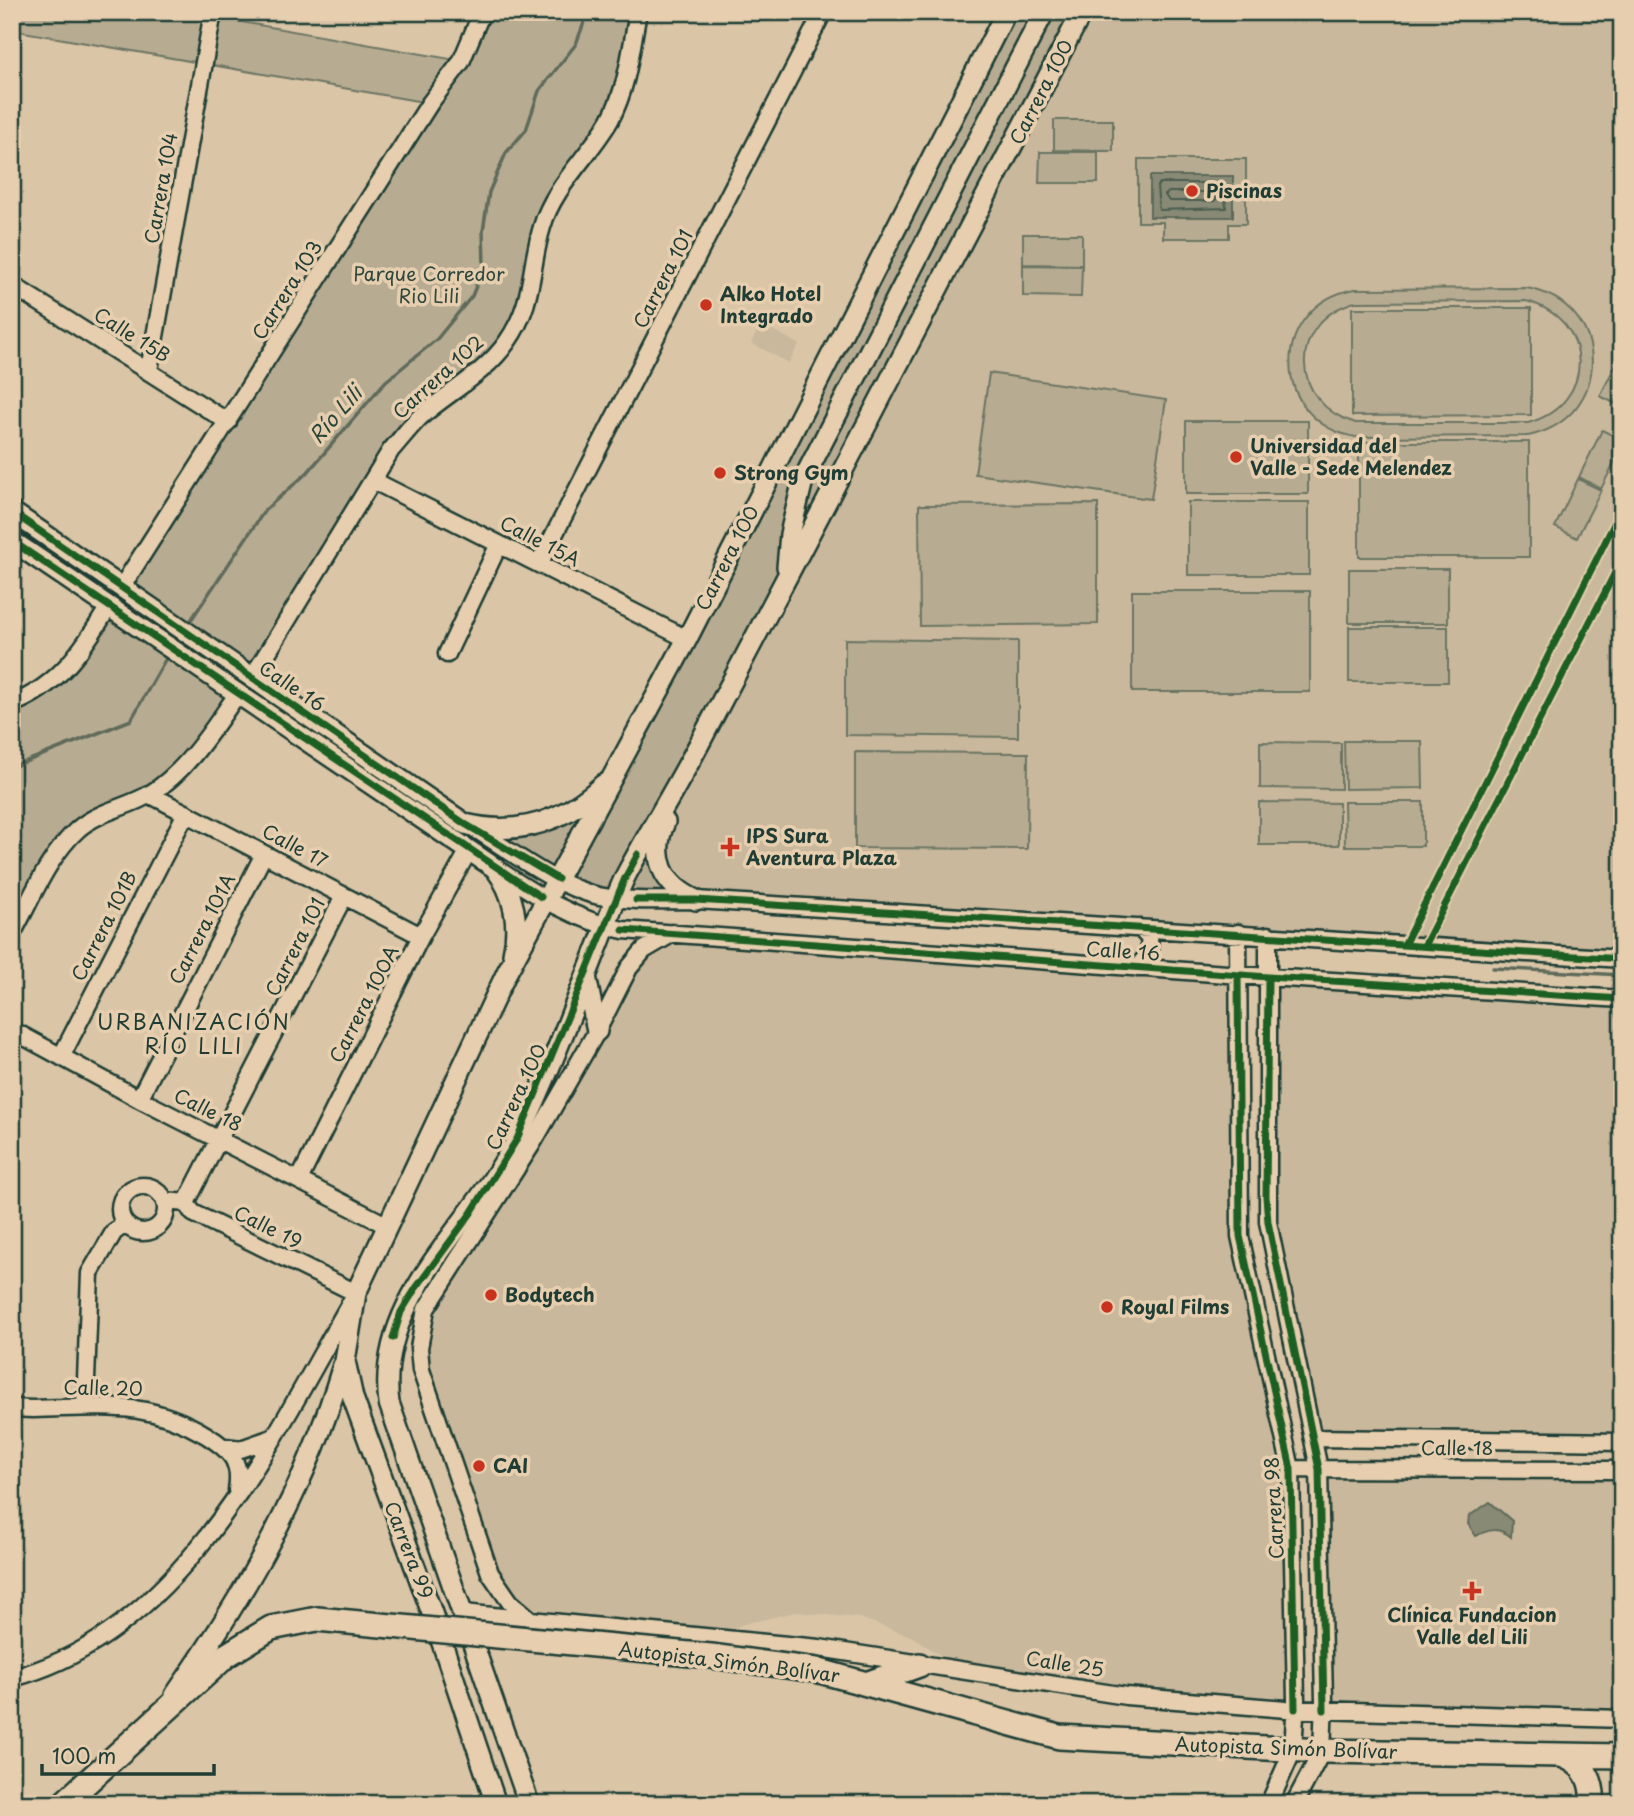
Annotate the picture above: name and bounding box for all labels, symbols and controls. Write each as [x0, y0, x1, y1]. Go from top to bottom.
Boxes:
street label: Carrera 100 [1002, 34, 1079, 149]
street label: Carrera 104 [136, 130, 184, 246]
place label: Piscinas [1206, 176, 1282, 204]
marker: Piscinas [1184, 183, 1200, 199]
street label: Carrera 101 [625, 224, 699, 333]
street label: Carrera 103 [244, 234, 328, 345]
park label: Parque Corredor Rio Lili [353, 259, 505, 309]
place label: Alko Hotel Integrado [720, 279, 821, 329]
marker: Alko Hotel Integrado [698, 297, 714, 313]
street label: Calle 15B [89, 300, 176, 369]
street label: Carrera 102 [386, 328, 489, 425]
water label: Río Lili [300, 375, 371, 450]
place label: Universidad del Valle - Sede Melendez [1250, 431, 1452, 481]
marker: Universidad del Valle - Sede Melendez [1228, 449, 1244, 465]
place label: Strong Gym [734, 458, 848, 486]
marker: Strong Gym [712, 465, 728, 481]
street label: Carrera 100 [688, 500, 765, 615]
street label: Calle 15A [495, 508, 586, 572]
street label: Calle 16 [254, 653, 331, 717]
street label: Calle 17 [258, 816, 333, 874]
place label: IPS Sura Aventura Plaza [745, 821, 897, 871]
marker: IPS Sura Aventura Plaza [720, 837, 740, 857]
street label: Carrera 101B [63, 866, 143, 985]
street label: Carrera 101A [161, 868, 241, 989]
street label: Carrera 101 [257, 892, 331, 1001]
street label: Calle 16 [1085, 933, 1161, 967]
street label: Carrera 100A [321, 940, 405, 1067]
district label: URBANIZACIÓN RÍO LILI [97, 1005, 291, 1061]
street label: Carrera 100 [478, 1039, 552, 1154]
street label: Calle 18 [170, 1081, 247, 1138]
street label: Calle 19 [230, 1198, 307, 1255]
place label: Bodytech [505, 1280, 595, 1308]
marker: Bodytech [483, 1287, 499, 1303]
place label: Royal Films [1121, 1292, 1229, 1320]
marker: Royal Films [1099, 1299, 1115, 1315]
street label: Calle 20 [63, 1372, 143, 1402]
street label: Calle 18 [1421, 1433, 1493, 1461]
place label: CAI [493, 1451, 528, 1479]
street label: Carrera 98 [1256, 1456, 1290, 1560]
marker: CAI [471, 1458, 487, 1474]
street label: Carrera 99 [379, 1497, 441, 1602]
marker: Clínica Fundacion Valle del Lili [1462, 1581, 1482, 1601]
place label: Clínica Fundacion Valle del Lili [1387, 1600, 1557, 1650]
street label: Autopista Simón Bolívar [617, 1634, 842, 1689]
street label: Calle 25 [1024, 1643, 1106, 1683]
street label: Autopista Simón Bolívar [1174, 1729, 1398, 1765]
scale bar [42, 1732, 214, 1776]
text: 100 m [52, 1739, 116, 1771]

